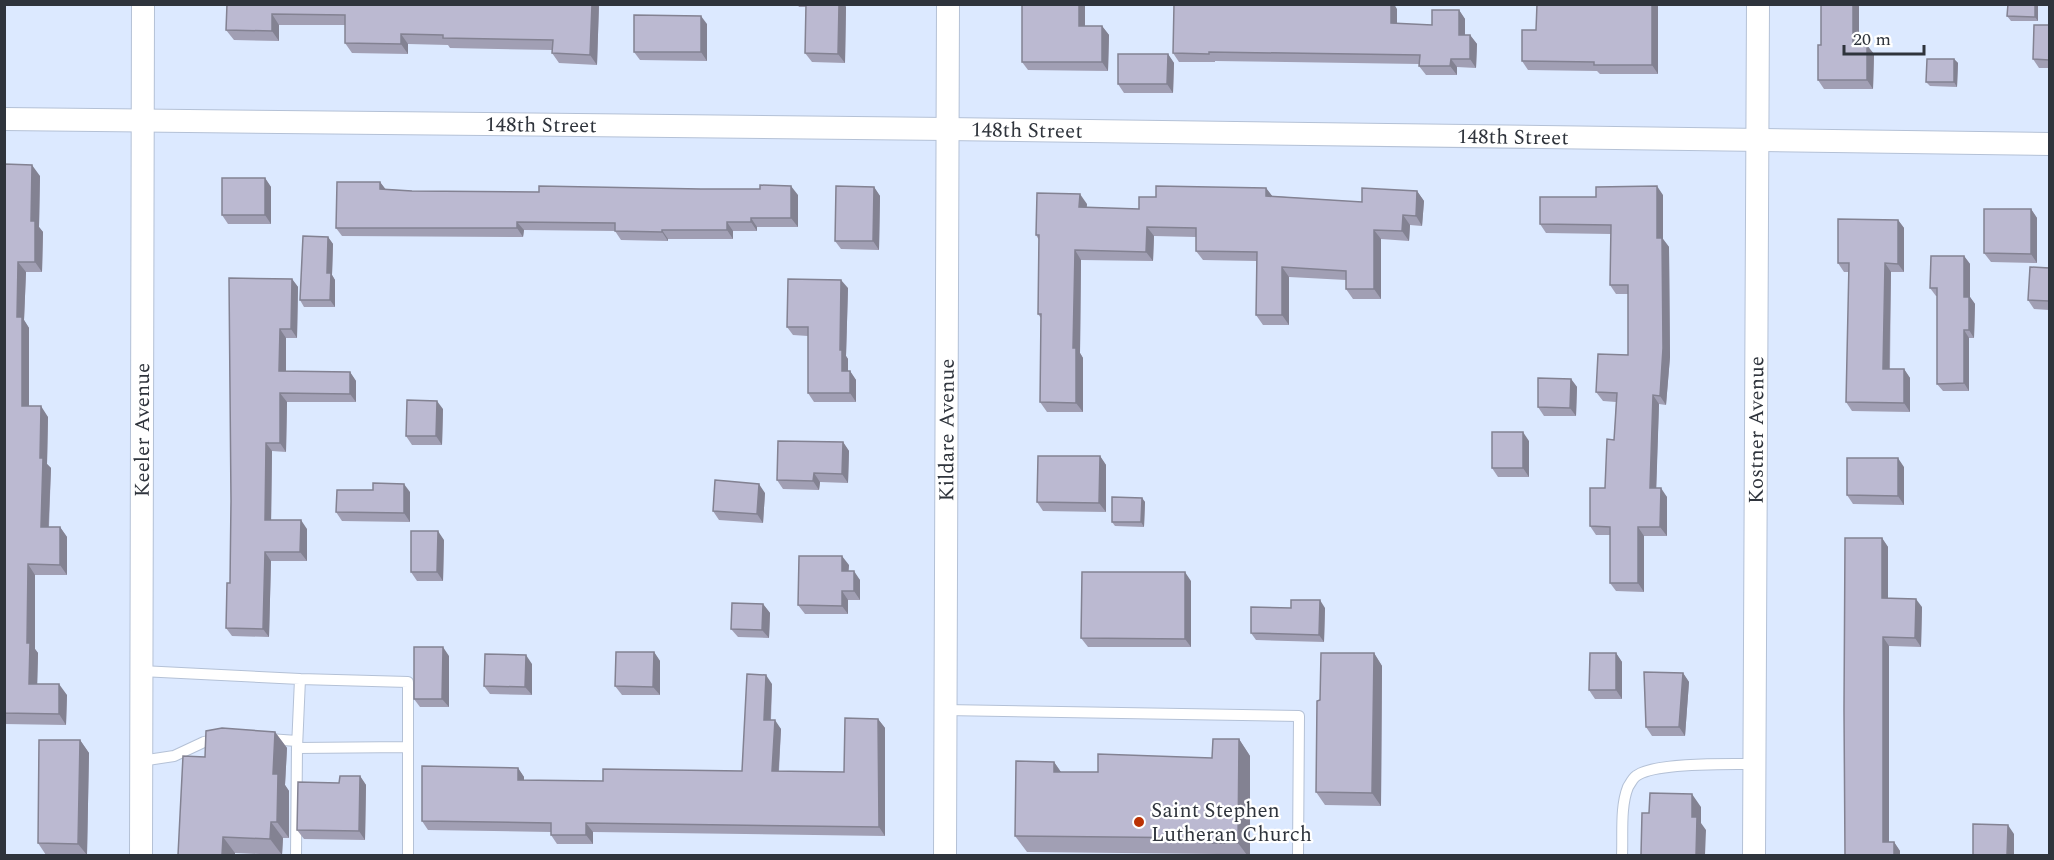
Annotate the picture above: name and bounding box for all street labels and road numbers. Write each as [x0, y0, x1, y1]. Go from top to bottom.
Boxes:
street label: 148th Street [485, 109, 597, 142]
street label: 148th Street [971, 114, 1083, 148]
street label: 148th Street [1457, 121, 1569, 154]
street label: Kostner Avenue [1741, 356, 1773, 504]
street label: Kildare Avenue [931, 359, 964, 501]
street label: Keeler Avenue [127, 363, 159, 497]

